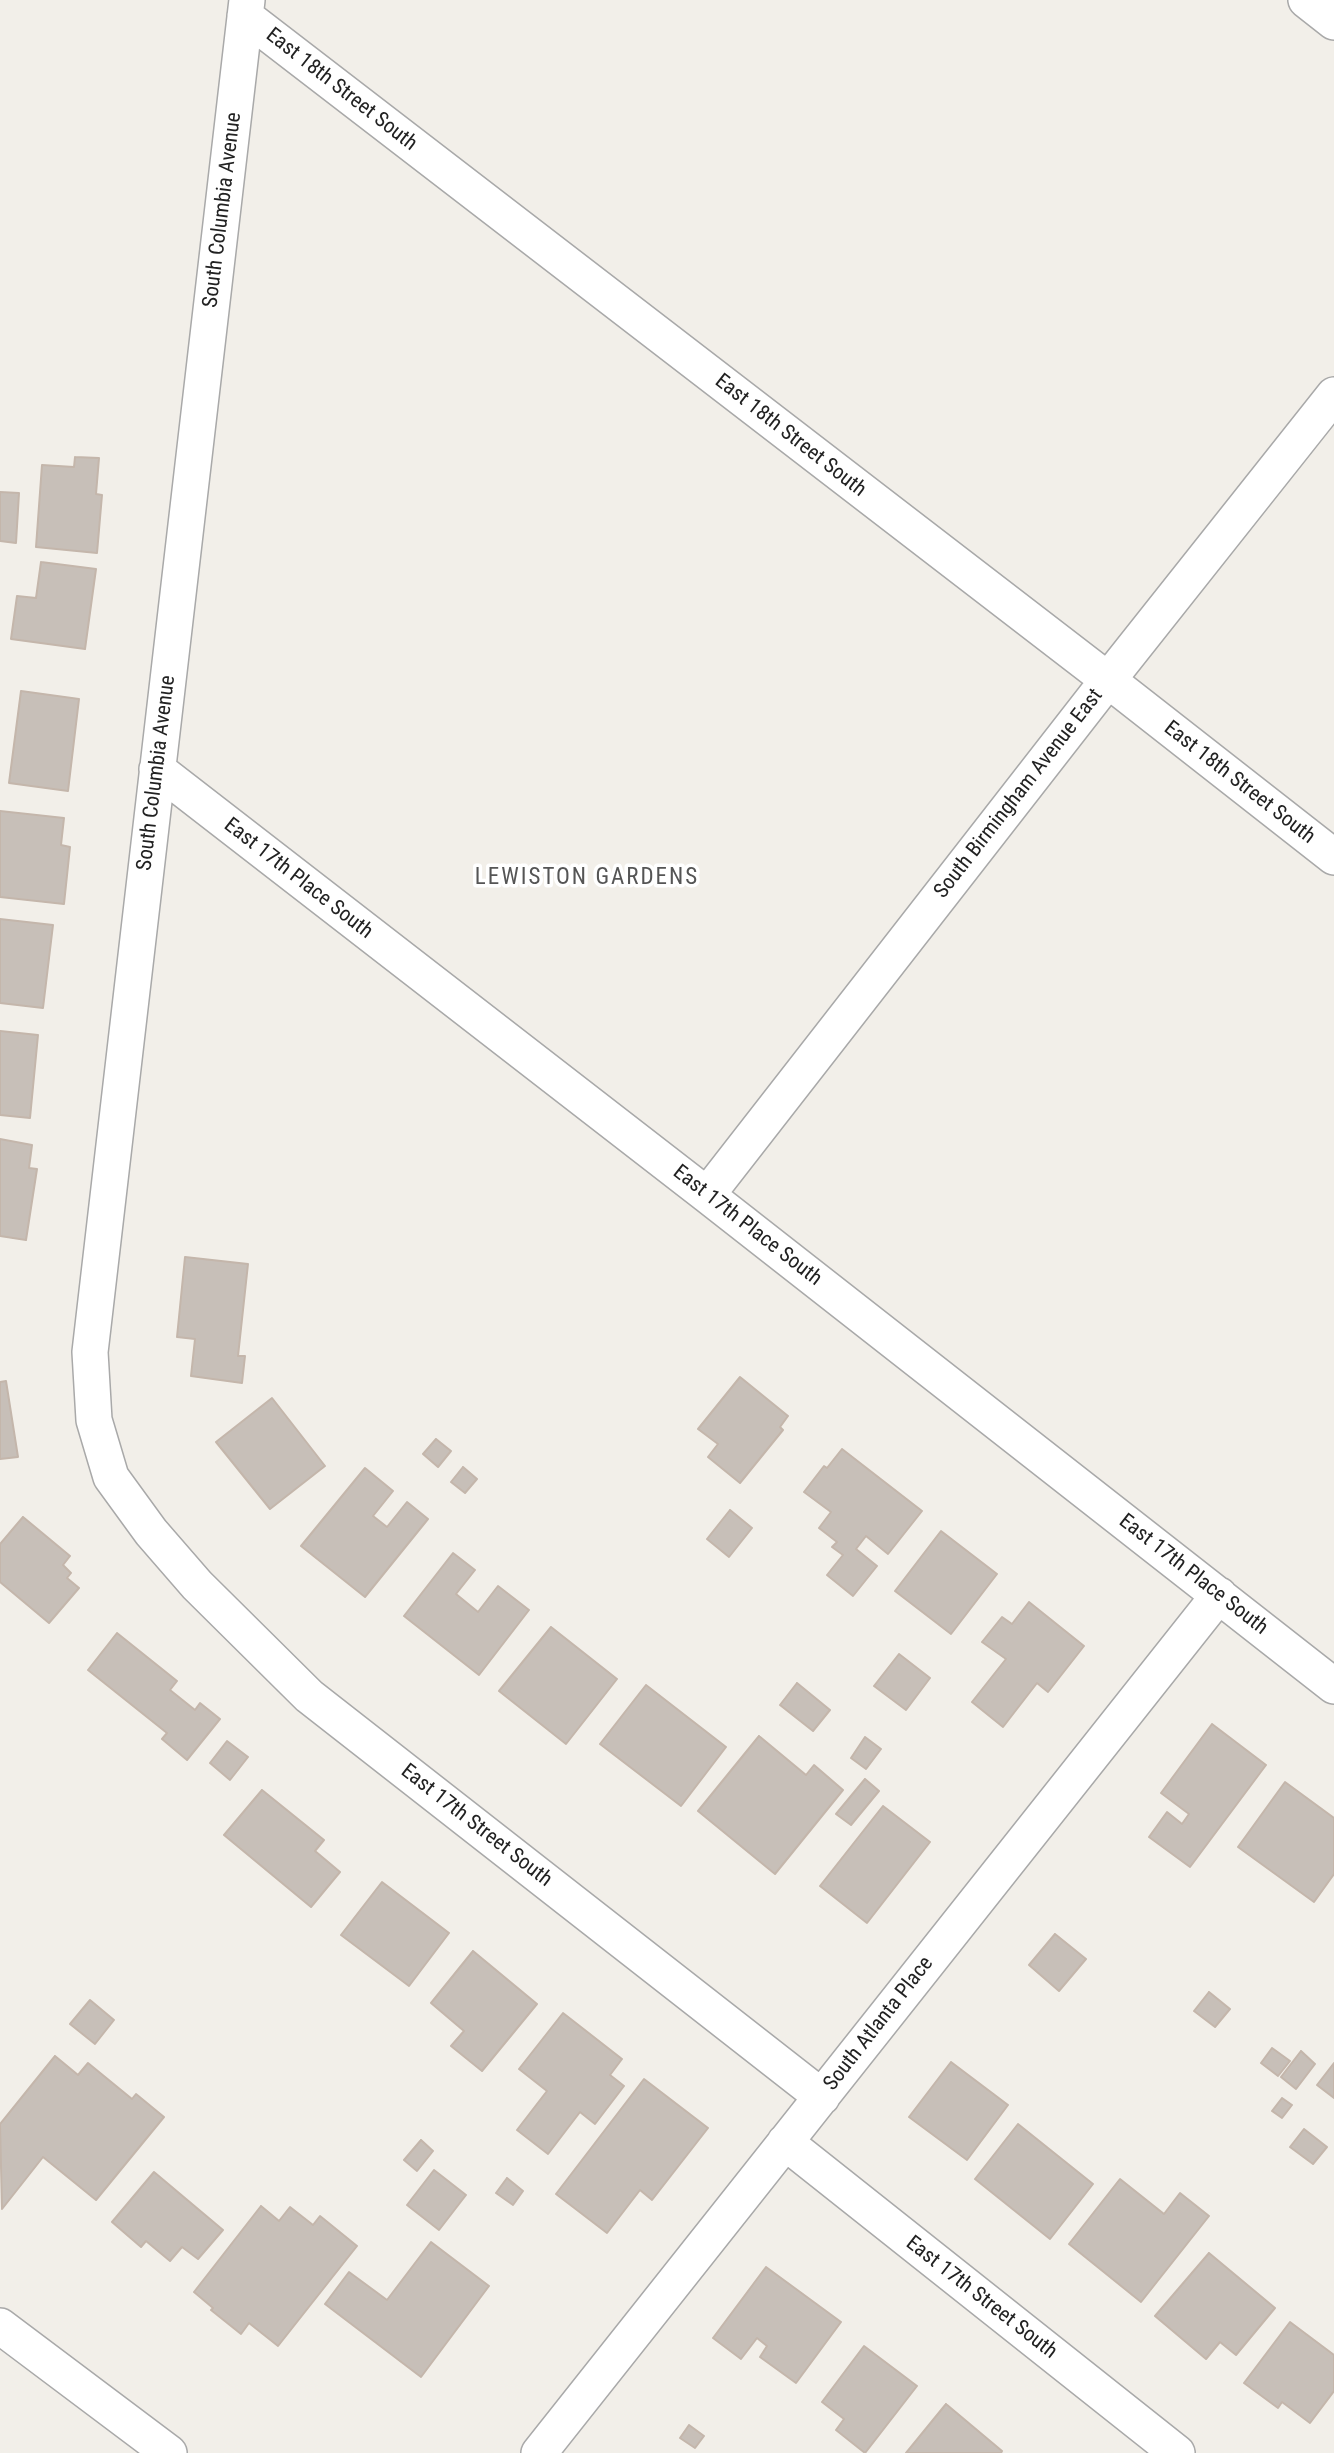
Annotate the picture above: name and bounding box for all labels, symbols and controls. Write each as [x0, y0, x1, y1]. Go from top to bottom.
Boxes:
street label: East 18th Street South [260, 23, 422, 157]
street label: South Columbia Avenue [199, 111, 247, 309]
street label: East 18th Street South [709, 369, 871, 503]
street label: South Columbia Avenue [133, 674, 181, 872]
street label: South Birmingham Avenue East [929, 684, 1109, 904]
street label: East 18th Street South [1158, 716, 1320, 850]
street label: East 17th Place South [219, 813, 377, 945]
district label: LEWISTON GARDENS [477, 864, 697, 892]
street label: East 17th Place South [668, 1160, 826, 1292]
street label: East 17th Place South [1114, 1509, 1272, 1641]
street label: East 17th Street South [395, 1759, 557, 1893]
street label: South Atlanta Place [819, 1952, 939, 2096]
street label: East 17th Street South [900, 2231, 1062, 2365]

